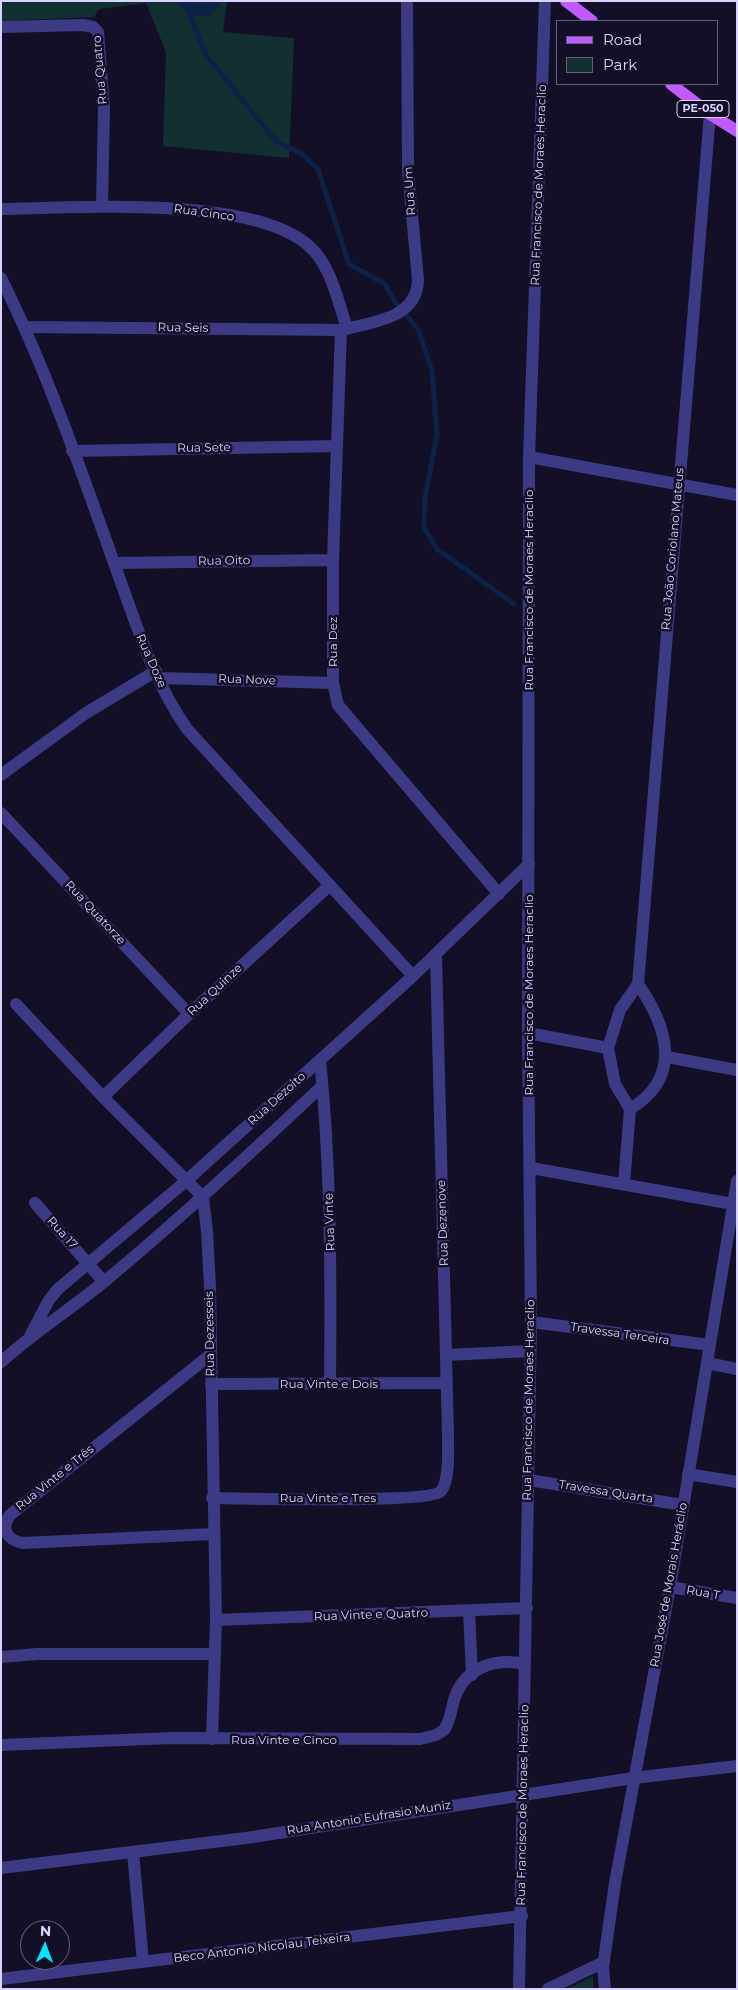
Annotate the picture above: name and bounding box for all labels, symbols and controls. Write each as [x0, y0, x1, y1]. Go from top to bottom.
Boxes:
legend [556, 20, 718, 85]
text: Road [603, 30, 642, 49]
street label: Rua Quatro [90, 35, 110, 105]
text: Park [603, 55, 637, 74]
street label: Rua Francisco de Moraes Heraclio [528, 84, 550, 286]
road number: PE-050 [677, 100, 729, 118]
street label: Rua Um [401, 166, 419, 216]
street label: Rua Cinco [173, 202, 235, 224]
street label: Rua Seis [158, 320, 208, 336]
street label: Rua Sete [177, 440, 231, 456]
street label: Rua João Coriolano Mateus [659, 467, 687, 631]
street label: Rua Francisco de Moraes Heraclio [522, 489, 536, 691]
street label: Rua Oito [198, 553, 250, 569]
street label: Rua Dez [326, 617, 340, 667]
street label: Rua Doze [133, 632, 169, 690]
street label: Rua Nove [218, 672, 276, 688]
street label: Rua Quatorze [62, 878, 128, 948]
street label: Rua Francisco de Moraes Heraclio [522, 894, 536, 1096]
street label: Rua Quinze [185, 961, 245, 1019]
street label: Rua Dezoito [245, 1069, 309, 1129]
street label: Rua Dezenove [434, 1180, 452, 1266]
street label: Rua Vinte [322, 1193, 338, 1251]
street label: Rua 17 [44, 1214, 80, 1252]
street label: Rua Dezesseis [202, 1291, 218, 1377]
street label: Rua Francisco de Moraes Heraclio [520, 1299, 538, 1501]
street label: Travessa Terceira [569, 1320, 671, 1348]
street label: Rua Vinte e Dois [280, 1377, 378, 1391]
street label: Rua Vinte e Três [13, 1442, 97, 1514]
street label: Travessa Quarta [558, 1477, 654, 1507]
street label: Rua Vinte e Tres [280, 1491, 376, 1505]
street label: Rua José de Morais Heráclio [647, 1502, 691, 1668]
street label: Rua T [685, 1583, 721, 1603]
street label: Rua Vinte e Quatro [314, 1606, 428, 1624]
street label: Rua Francisco de Moraes Heraclio [514, 1704, 532, 1906]
street label: Rua Vinte e Cinco [231, 1733, 337, 1747]
street label: Rua Antonio Eufrasio Muniz [286, 1798, 452, 1838]
north arrow [20, 1920, 70, 1970]
text: N [40, 1922, 51, 1940]
street label: Beco Antonio Nicolau Teixeira [173, 1930, 351, 1966]

